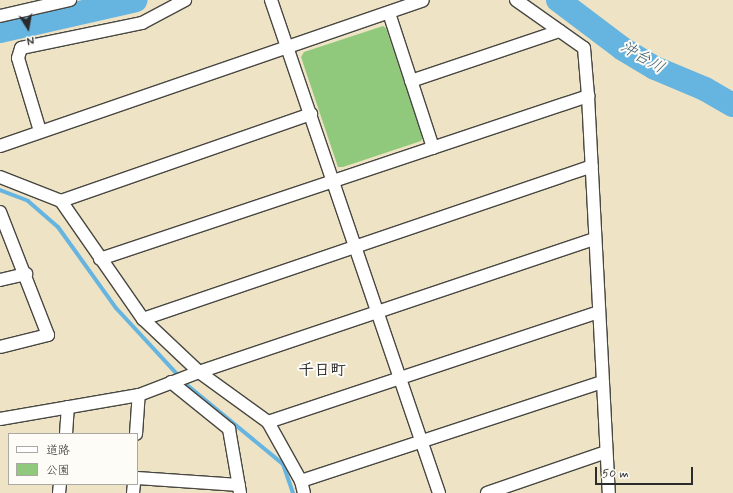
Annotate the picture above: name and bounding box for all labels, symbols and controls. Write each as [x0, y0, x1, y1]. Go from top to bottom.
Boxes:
north arrow [8, 8, 48, 48]
text: N [25, 32, 35, 47]
water label: 沖台川 [616, 38, 668, 78]
district label: 千日町 [298, 361, 346, 381]
legend [8, 433, 138, 485]
text: 道路 [46, 443, 70, 459]
scale bar [597, 459, 695, 485]
text: 公園 [46, 463, 70, 479]
text: 50 m [602, 466, 629, 482]

